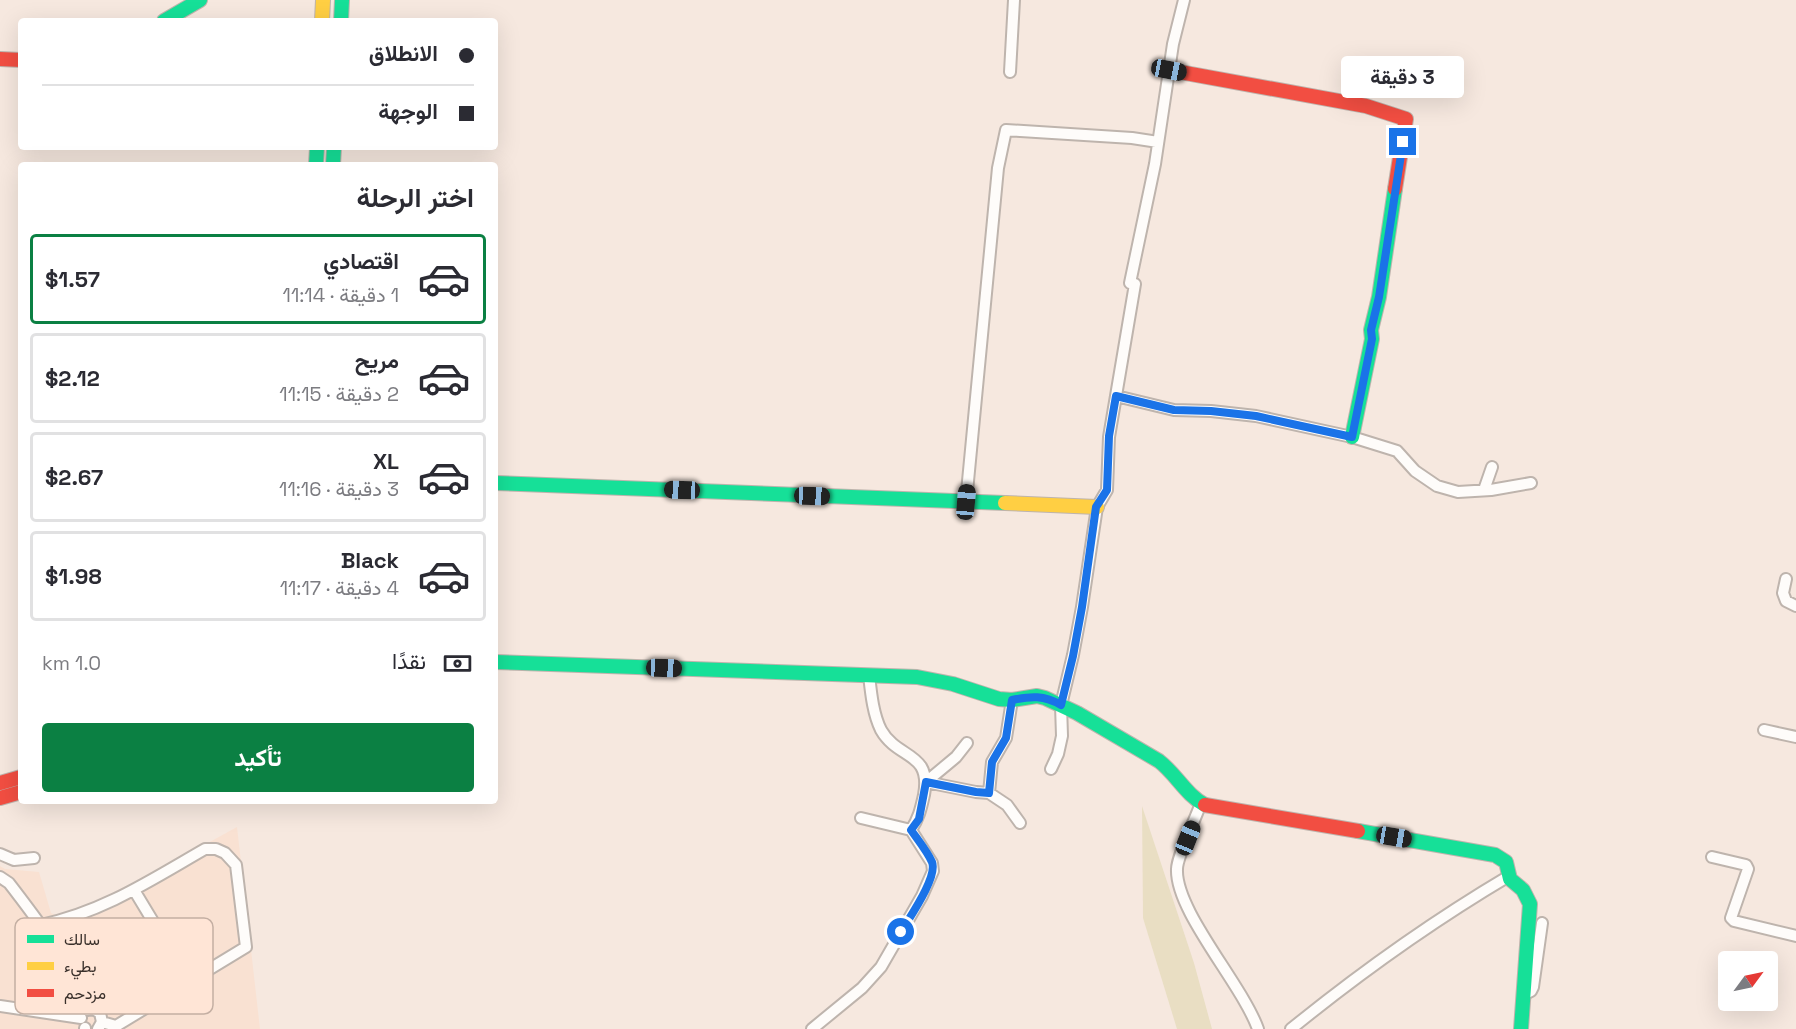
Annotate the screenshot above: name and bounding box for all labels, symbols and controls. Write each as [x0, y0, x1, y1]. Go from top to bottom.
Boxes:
text: الانطلاق [369, 39, 438, 67]
callout: 3 دقيقة [1342, 55, 1464, 97]
car [1150, 58, 1188, 82]
text: 3 دقيقة [1370, 64, 1435, 90]
text: الوجهة [378, 97, 438, 125]
route end [1389, 128, 1416, 155]
text: اختر الرحلة [356, 180, 474, 215]
text: اقتصادي [323, 247, 399, 275]
icon: car [417, 252, 471, 306]
text: $1.57 [45, 265, 100, 293]
text: 1 دقيقة · 11:14 [283, 282, 399, 308]
text: مريح [355, 346, 399, 374]
icon: car [417, 351, 471, 405]
text: $2.12 [45, 364, 100, 392]
text: 2 دقيقة · 11:15 [279, 381, 399, 407]
text: XL [373, 447, 399, 475]
icon: car [417, 450, 471, 504]
text: $2.67 [45, 463, 103, 491]
text: 3 دقيقة · 11:16 [279, 476, 399, 502]
car [664, 480, 700, 500]
car [955, 483, 977, 521]
car [794, 486, 830, 506]
text: Black [341, 546, 399, 574]
icon: car [417, 549, 471, 603]
text: $1.98 [45, 562, 102, 590]
text: 4 دقيقة · 11:17 [280, 575, 399, 601]
text: نقدًا [392, 647, 426, 675]
icon: cash [441, 647, 474, 680]
text: 1.0 km [42, 650, 101, 676]
car [646, 658, 682, 678]
button: تأكيد [42, 723, 474, 792]
car [1173, 818, 1203, 858]
car [1375, 825, 1413, 849]
legend [15, 918, 213, 1014]
route start [887, 918, 914, 945]
text: سالك [64, 929, 100, 950]
north arrow [1718, 951, 1778, 1011]
map controls [1718, 951, 1778, 1011]
text: بطيء [64, 956, 96, 980]
text: مزدحم [64, 983, 106, 1004]

